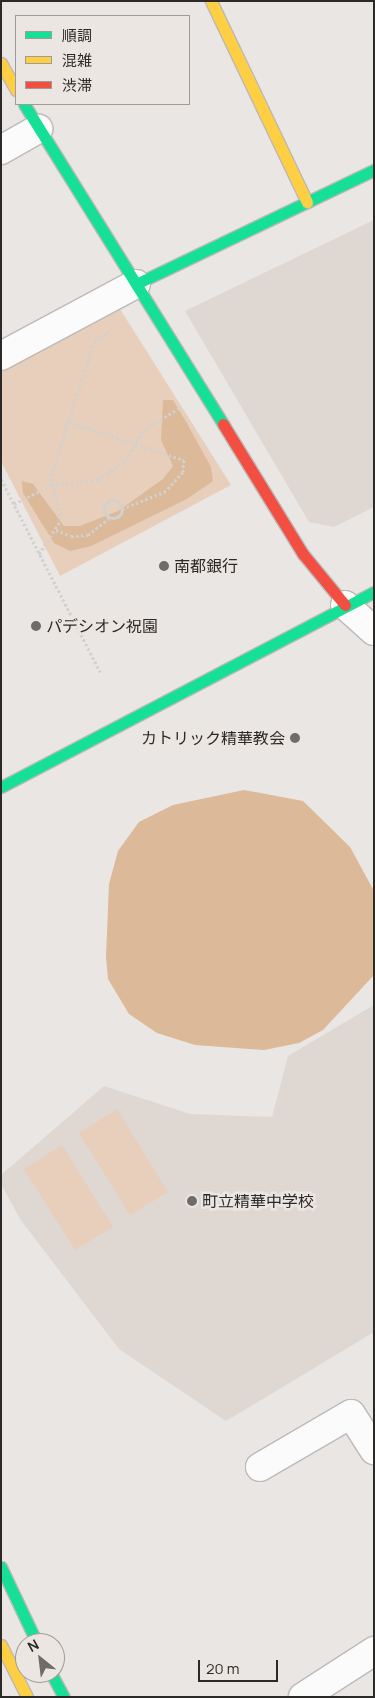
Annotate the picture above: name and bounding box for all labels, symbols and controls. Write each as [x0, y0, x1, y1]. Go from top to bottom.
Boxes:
legend [15, 15, 190, 105]
text: 順調 [62, 25, 92, 46]
text: 混雑 [62, 50, 92, 71]
text: 渋滞 [62, 75, 92, 96]
place label: 南都銀行 [174, 556, 238, 576]
marker: 南都銀行 [158, 560, 170, 572]
place label: パデシオン祝園 [46, 616, 158, 636]
marker: パデシオン祝園 [30, 620, 42, 632]
place label: カトリック精華教会 [141, 728, 285, 748]
marker: カトリック精華教会 [289, 732, 301, 744]
place label: 町立精華中学校 [202, 1191, 314, 1211]
marker: 町立精華中学校 [186, 1195, 198, 1207]
north arrow [15, 1633, 65, 1683]
text: N [24, 1635, 42, 1656]
scale bar [200, 1650, 280, 1682]
text: 20 m [206, 1658, 239, 1679]

